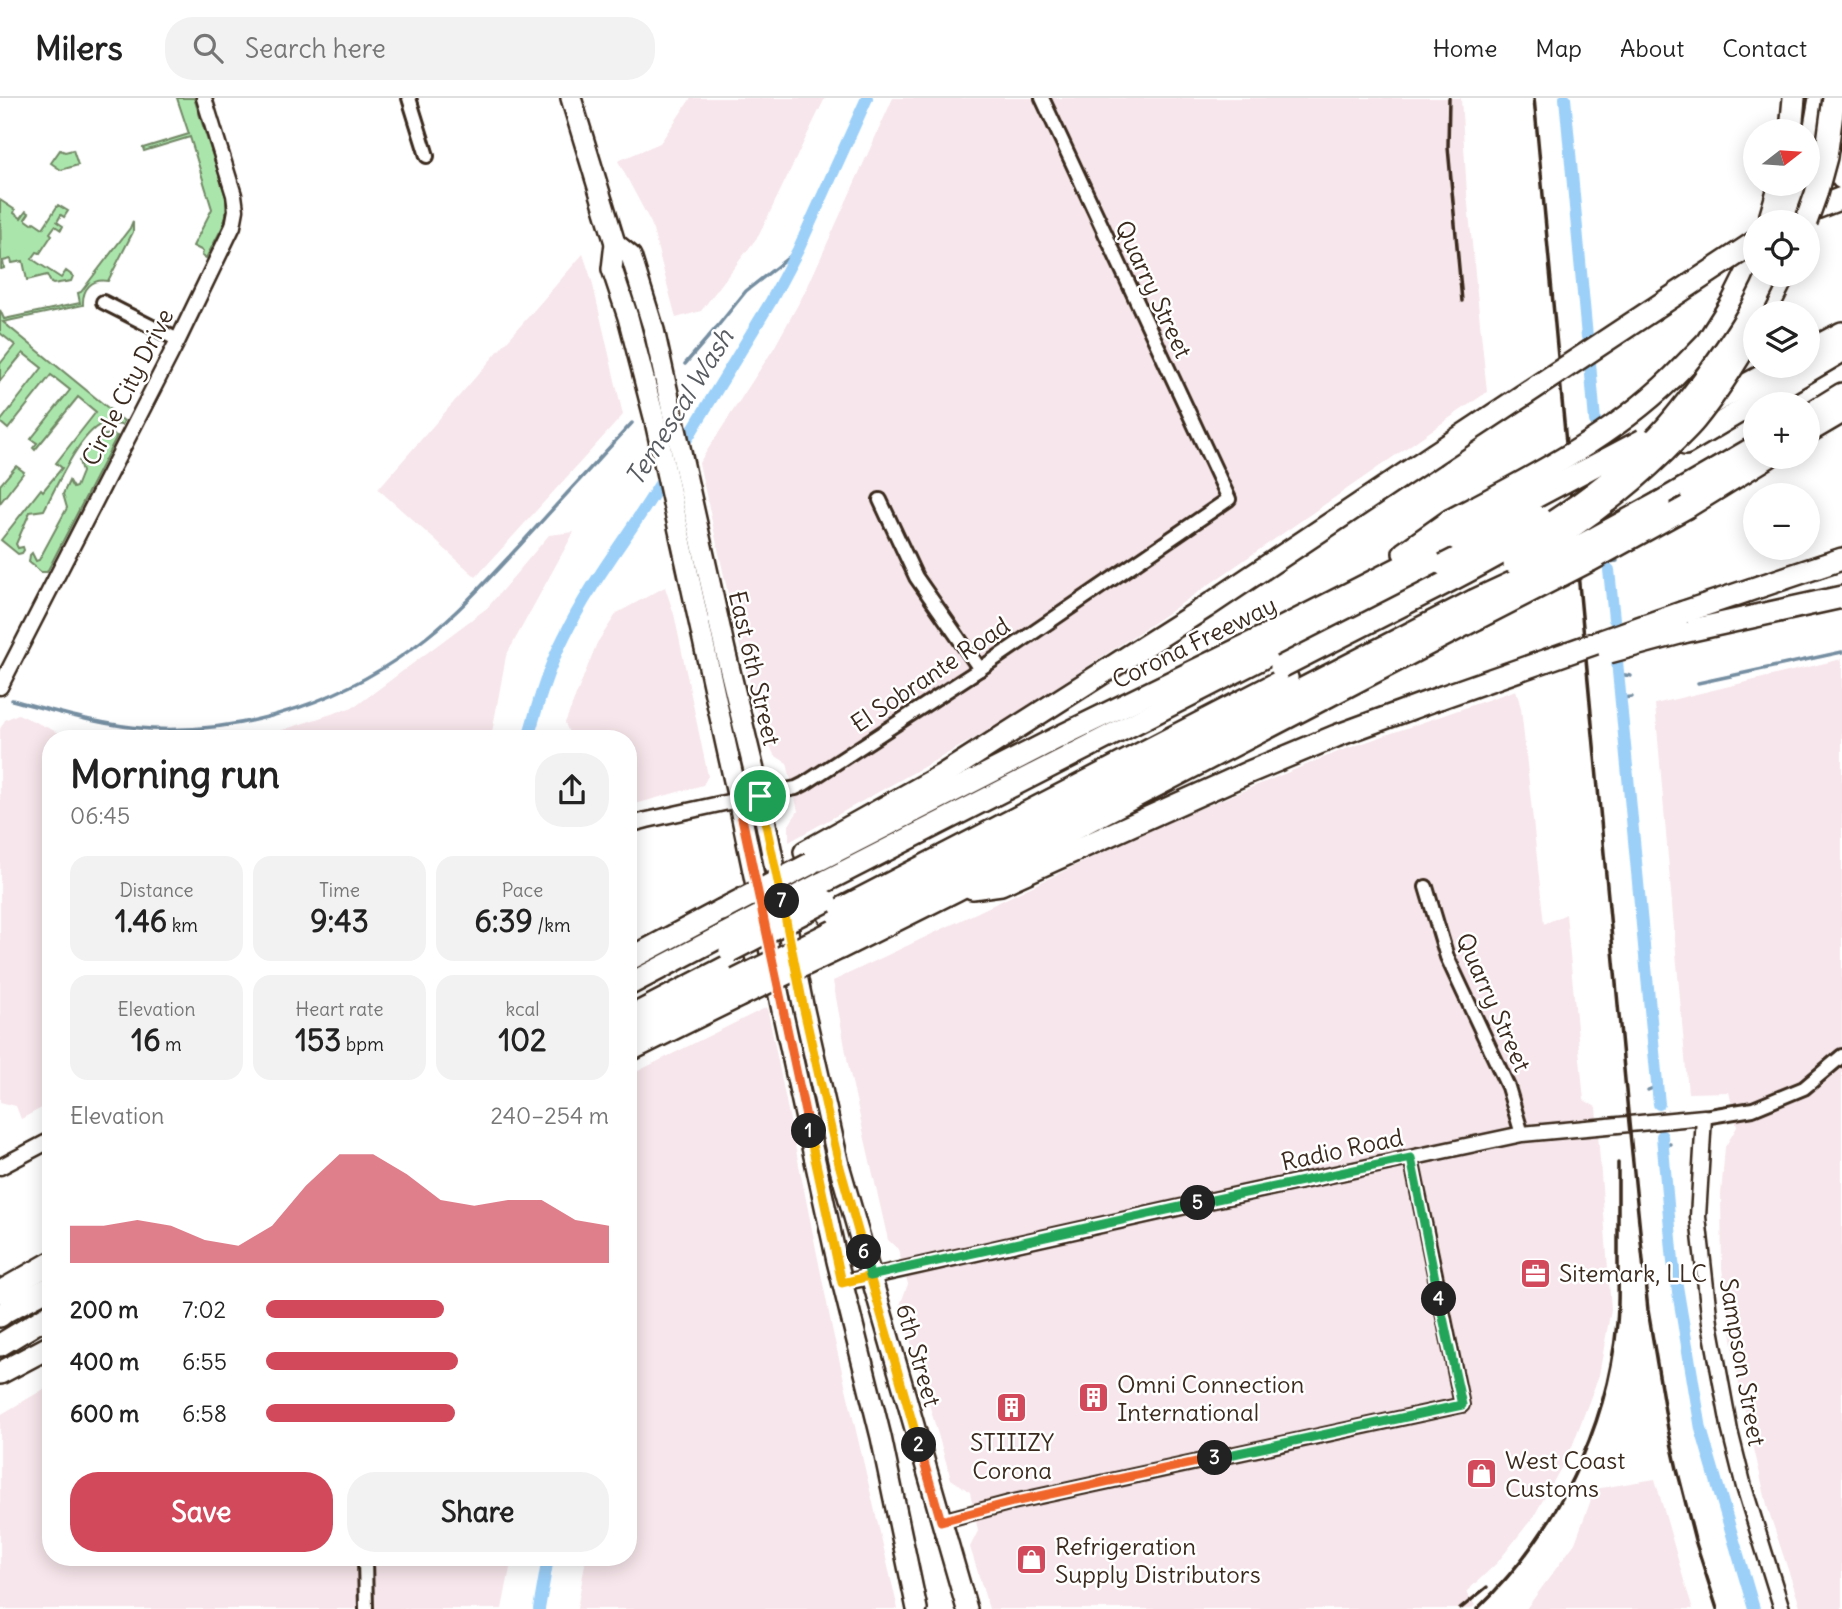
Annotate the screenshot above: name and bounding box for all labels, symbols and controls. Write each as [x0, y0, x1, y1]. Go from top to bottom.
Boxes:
search box [165, 17, 655, 80]
text: Milers [35, 27, 123, 69]
icon: search [189, 29, 227, 67]
text: Search here [245, 32, 386, 65]
text: Home [1433, 33, 1497, 63]
text: Map [1535, 33, 1582, 63]
text: About [1620, 33, 1684, 63]
text: Contact [1722, 33, 1807, 63]
north arrow [1743, 119, 1820, 196]
map controls [1743, 119, 1820, 560]
button: locate [1743, 210, 1820, 287]
street label: Quarry Street [1109, 215, 1199, 363]
button: layers [1743, 301, 1820, 378]
street label: Circle City Drive [75, 303, 179, 471]
water label: Temescal Wash [618, 322, 741, 492]
button: + [1743, 392, 1820, 469]
button: − [1743, 483, 1820, 560]
street label: East 6th Street [723, 588, 787, 748]
street label: Corona Freeway [1107, 589, 1281, 695]
street label: El Sobrante Road [845, 610, 1015, 738]
text: Morning run [70, 751, 280, 798]
button: share [535, 753, 609, 827]
pin [730, 766, 790, 826]
icon: arrive [741, 777, 779, 815]
text: 06:45 [70, 801, 130, 830]
text: Distance [119, 878, 194, 902]
text: Time [319, 878, 360, 902]
text: Pace [502, 878, 543, 902]
pin: 7 [764, 884, 800, 918]
text: 7 [777, 888, 786, 912]
text: 1.46 [115, 902, 167, 940]
text: 9:43 [310, 902, 369, 940]
text: 6:39 [474, 902, 533, 940]
text: km [167, 913, 198, 937]
text: /km [533, 913, 571, 937]
street label: Quarry Street [1450, 928, 1538, 1076]
text: Elevation [118, 997, 195, 1021]
text: Heart rate [295, 997, 384, 1021]
text: kcal [505, 997, 540, 1021]
text: 16 [131, 1021, 161, 1059]
text: 153 [295, 1021, 341, 1059]
text: 102 [498, 1021, 547, 1059]
text: m [161, 1032, 182, 1056]
text: bpm [341, 1032, 384, 1056]
text: Elevation [70, 1101, 164, 1130]
text: 240–254 m [491, 1101, 609, 1130]
pin: 1 [792, 1114, 826, 1148]
text: 1 [805, 1118, 812, 1142]
street label: Radio Road [1278, 1121, 1406, 1177]
pin: 5 [1180, 1186, 1216, 1220]
text: 5 [1192, 1190, 1203, 1214]
pin: 6 [846, 1234, 882, 1270]
text: 6 [858, 1239, 869, 1263]
office icon: Sitemark, LLC [1519, 1256, 1553, 1290]
place label: Sitemark, LLC [1559, 1258, 1707, 1288]
street label: Sampson Street [1713, 1276, 1773, 1448]
pin: 4 [1422, 1282, 1456, 1316]
text: 4 [1433, 1286, 1444, 1310]
text: 200 m [70, 1295, 139, 1324]
text: 7:02 [182, 1295, 226, 1324]
street label: 6th Street [890, 1300, 948, 1410]
text: 400 m [70, 1347, 139, 1376]
text: 6:55 [182, 1347, 227, 1376]
place label: Omni Connection International [1117, 1369, 1305, 1427]
building icon: Omni Connection International [1077, 1381, 1111, 1415]
building icon: STIIIZY Corona [995, 1391, 1029, 1425]
text: 600 m [70, 1399, 139, 1428]
text: 6:58 [182, 1399, 227, 1428]
place label: STIIIZY Corona [970, 1427, 1054, 1485]
pin: 2 [902, 1428, 936, 1462]
text: 2 [913, 1432, 924, 1456]
pin: 3 [1198, 1440, 1232, 1476]
text: 3 [1209, 1445, 1220, 1469]
place label: West Coast Customs [1505, 1445, 1625, 1503]
shop icon: West Coast Customs [1465, 1457, 1499, 1491]
button: Save [70, 1472, 333, 1552]
button: Share [347, 1472, 609, 1552]
place label: Refrigeration Supply Distributors [1055, 1531, 1261, 1589]
shop icon: Refrigeration Supply Distributors [1015, 1543, 1049, 1577]

